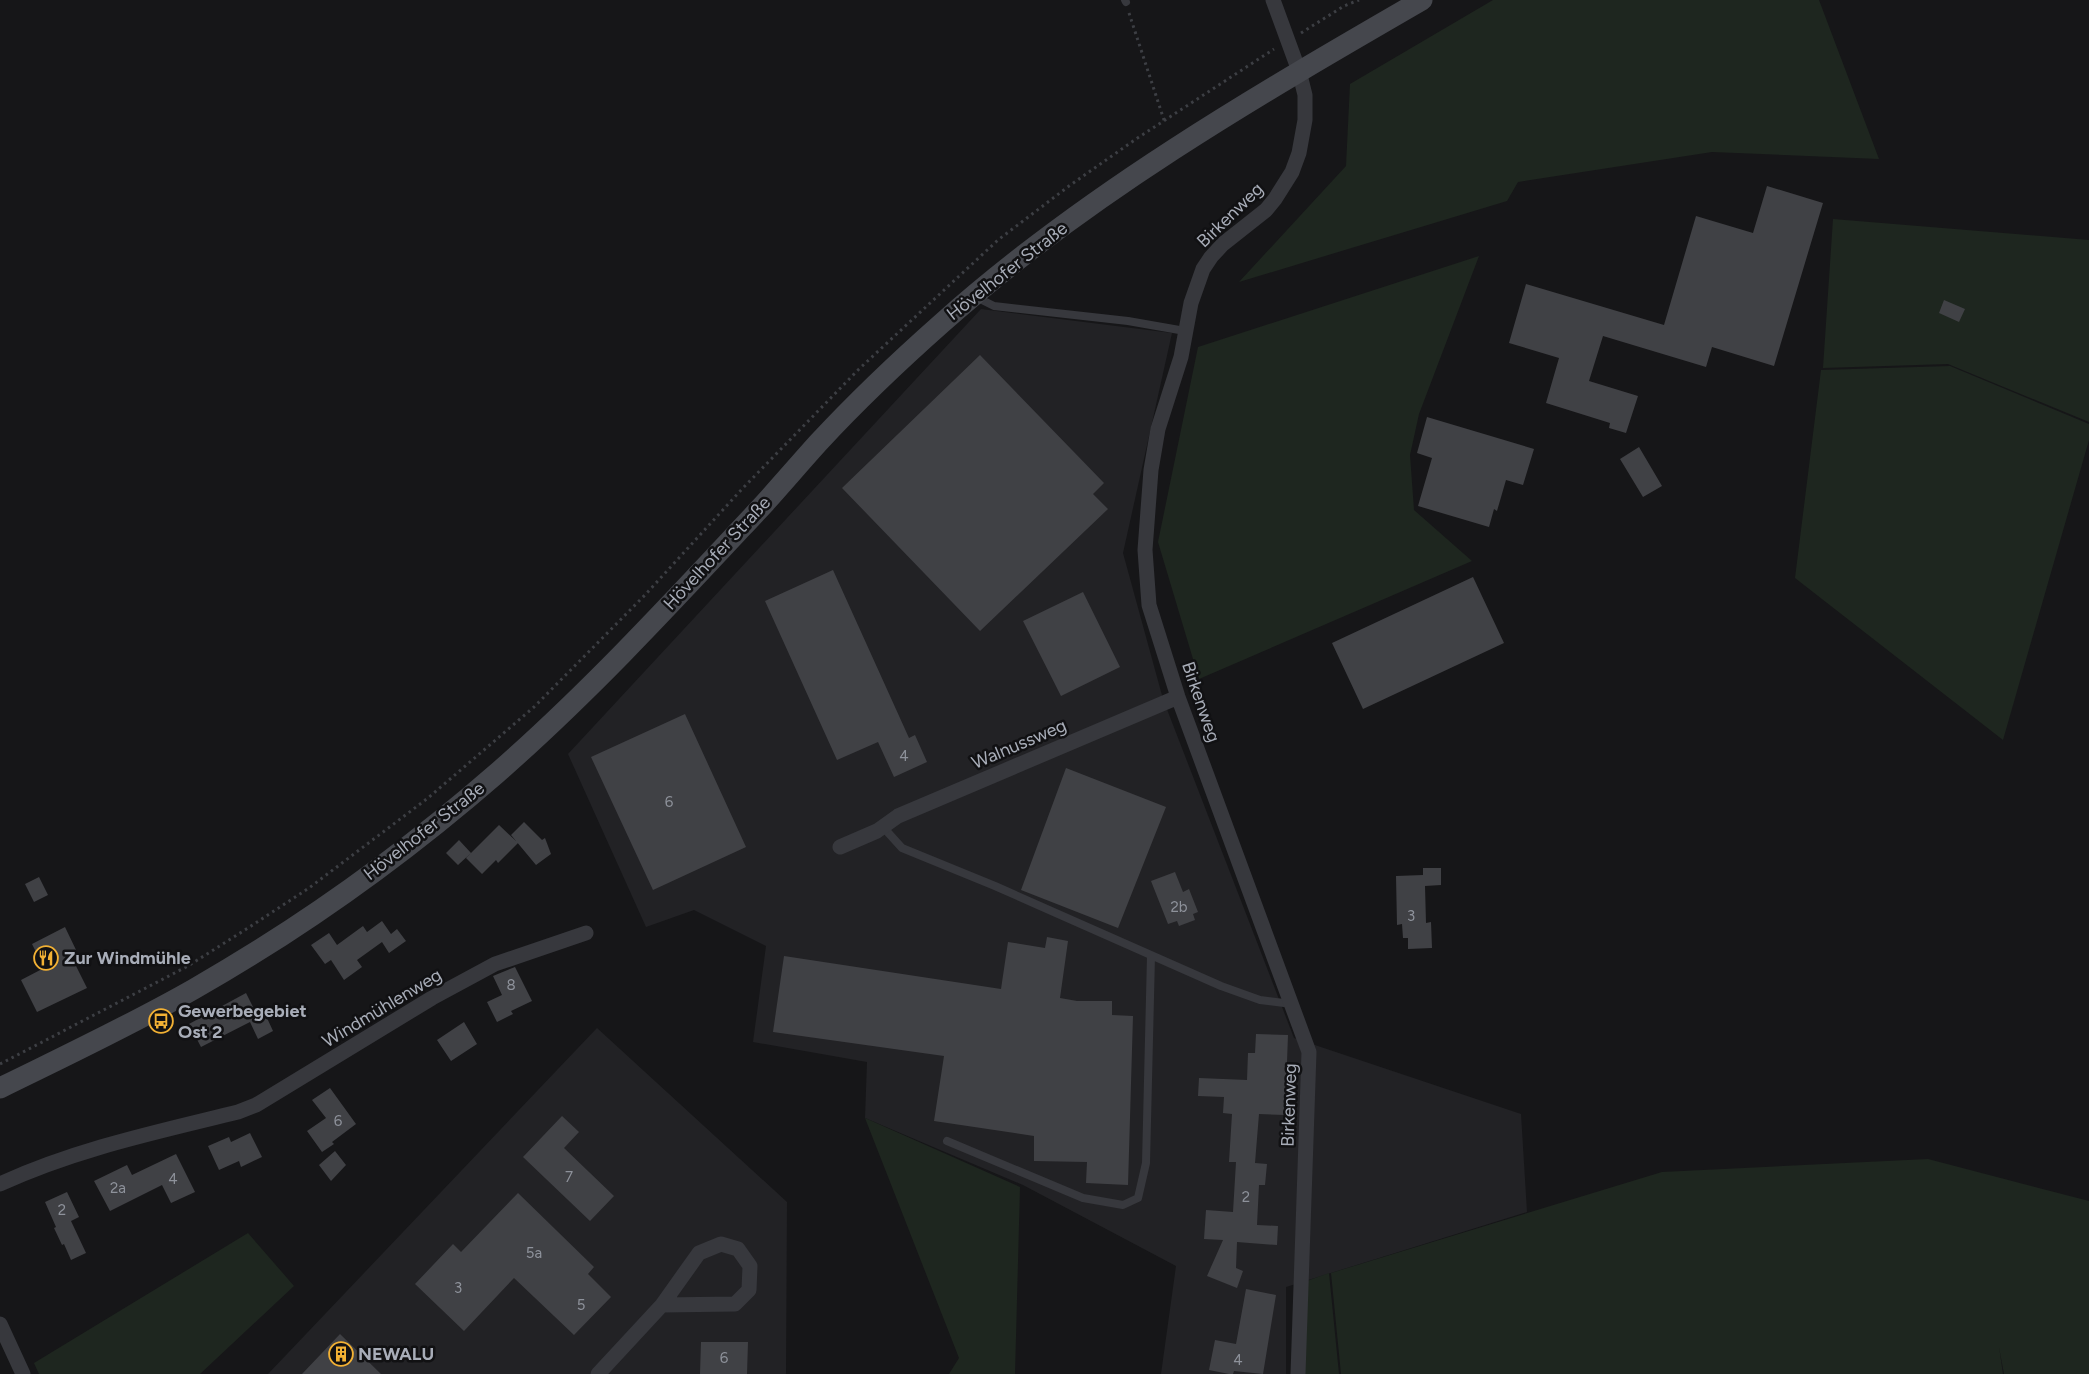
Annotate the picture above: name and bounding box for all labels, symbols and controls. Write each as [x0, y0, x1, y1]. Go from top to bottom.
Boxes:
street label: Birkenweg [1192, 178, 1268, 252]
street label: Hövelhofer Straße [942, 217, 1072, 325]
street label: Hövelhofer Straße [659, 492, 775, 614]
street label: Birkenweg [1177, 659, 1225, 745]
street label: Walnussweg [968, 714, 1070, 774]
house number: 4 [899, 747, 909, 765]
street label: Hövelhofer Straße [359, 777, 489, 885]
house number: 6 [665, 793, 674, 811]
house number: 2b [1170, 898, 1188, 916]
house number: 3 [1407, 907, 1415, 925]
restaurant icon: Zur Windmühle [33, 945, 59, 971]
place label: Zur Windmühle [64, 947, 191, 969]
street label: Windmühlenweg [318, 964, 446, 1052]
house number: 8 [506, 976, 516, 994]
place label: Gewerbegebiet Ost 2 [178, 1000, 307, 1043]
bus stop icon: Gewerbegebiet Ost 2 [148, 1008, 174, 1034]
street label: Birkenweg [1277, 1063, 1301, 1147]
house number: 6 [334, 1112, 343, 1130]
house number: 7 [565, 1168, 573, 1186]
house number: 4 [168, 1170, 178, 1188]
house number: 2a [110, 1179, 126, 1197]
house number: 2 [1242, 1188, 1250, 1206]
house number: 2 [58, 1201, 66, 1219]
house number: 5a [526, 1244, 542, 1262]
house number: 3 [454, 1279, 462, 1297]
house number: 5 [577, 1296, 585, 1314]
building icon: NEWALU [328, 1341, 354, 1367]
place label: NEWALU [358, 1343, 434, 1365]
house number: 6 [720, 1349, 729, 1367]
house number: 4 [1233, 1351, 1243, 1369]

